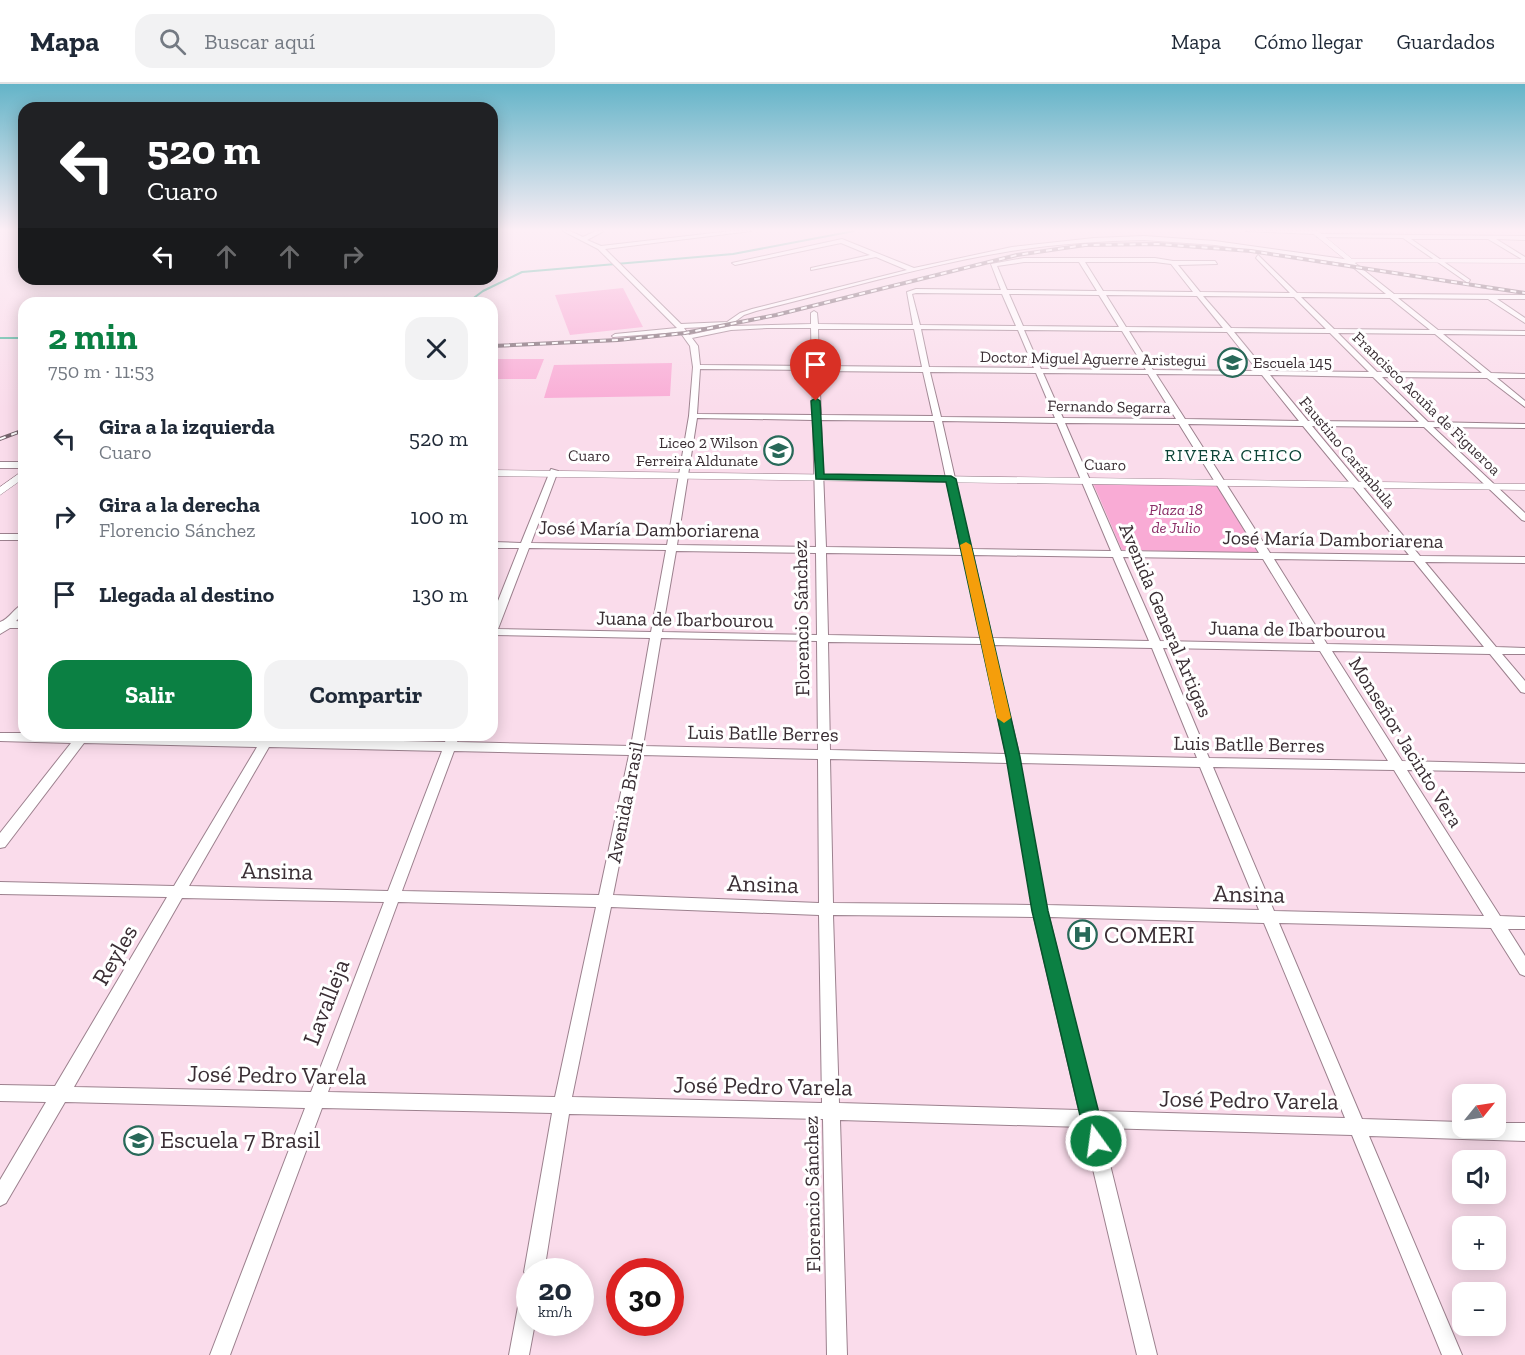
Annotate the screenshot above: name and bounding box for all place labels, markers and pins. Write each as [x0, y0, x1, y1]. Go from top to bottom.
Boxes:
pin [790, 339, 841, 401]
school or university icon: Escuela 145 [1216, 346, 1248, 378]
place label: Escuela 145 [1253, 353, 1332, 372]
place label: Liceo 2 Wilson Ferreira Aldunate [636, 433, 759, 470]
school or university icon: Liceo 2 Wilson Ferreira Aldunate [763, 435, 795, 467]
hospital icon: COMERI [1067, 919, 1099, 951]
place label: COMERI [1104, 920, 1195, 949]
school or university icon: Escuela 7 Brasil [123, 1124, 155, 1156]
place label: Escuela 7 Brasil [160, 1125, 320, 1154]

